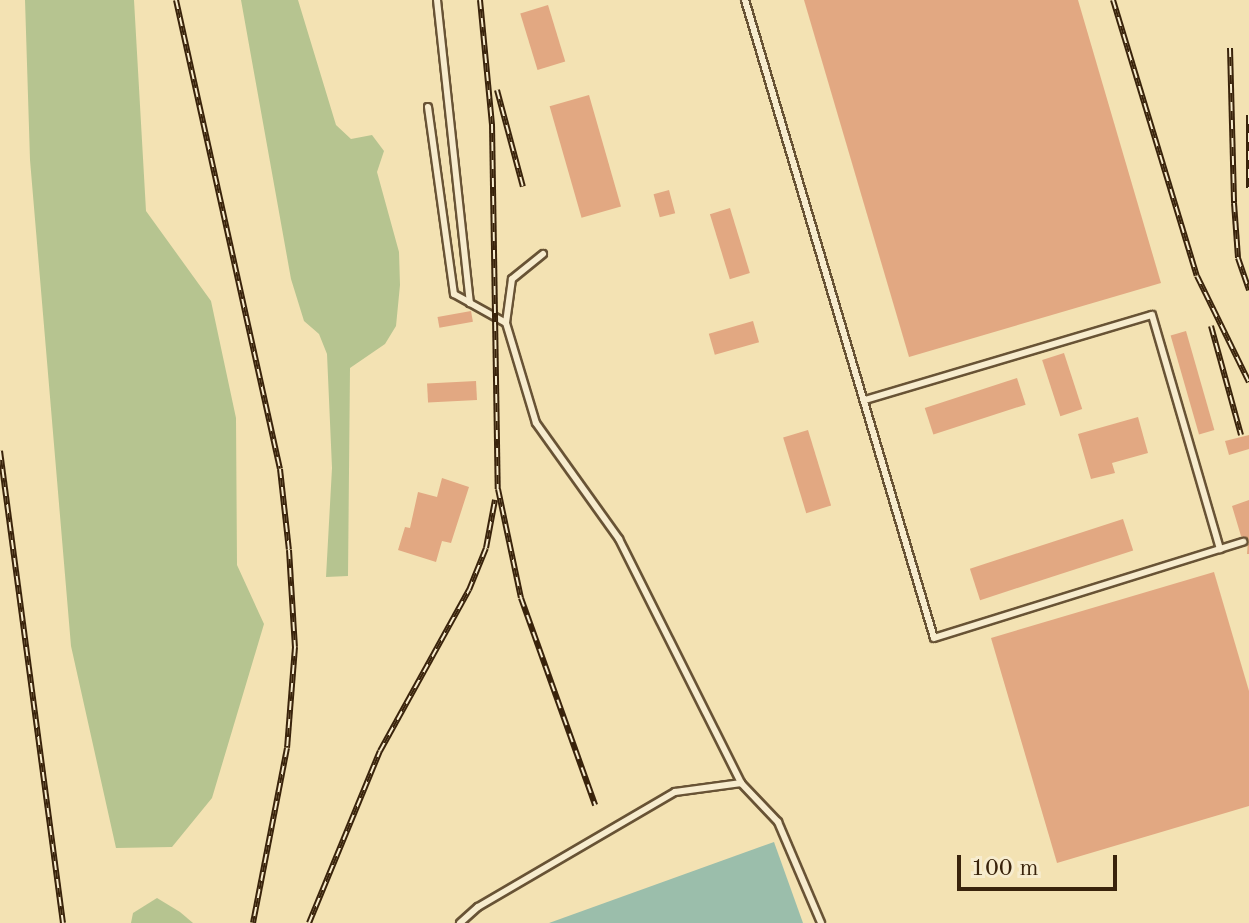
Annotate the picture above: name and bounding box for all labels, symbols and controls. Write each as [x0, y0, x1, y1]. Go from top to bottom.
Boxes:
scale bar [961, 839, 1121, 889]
text: 100 m [971, 857, 1039, 881]

